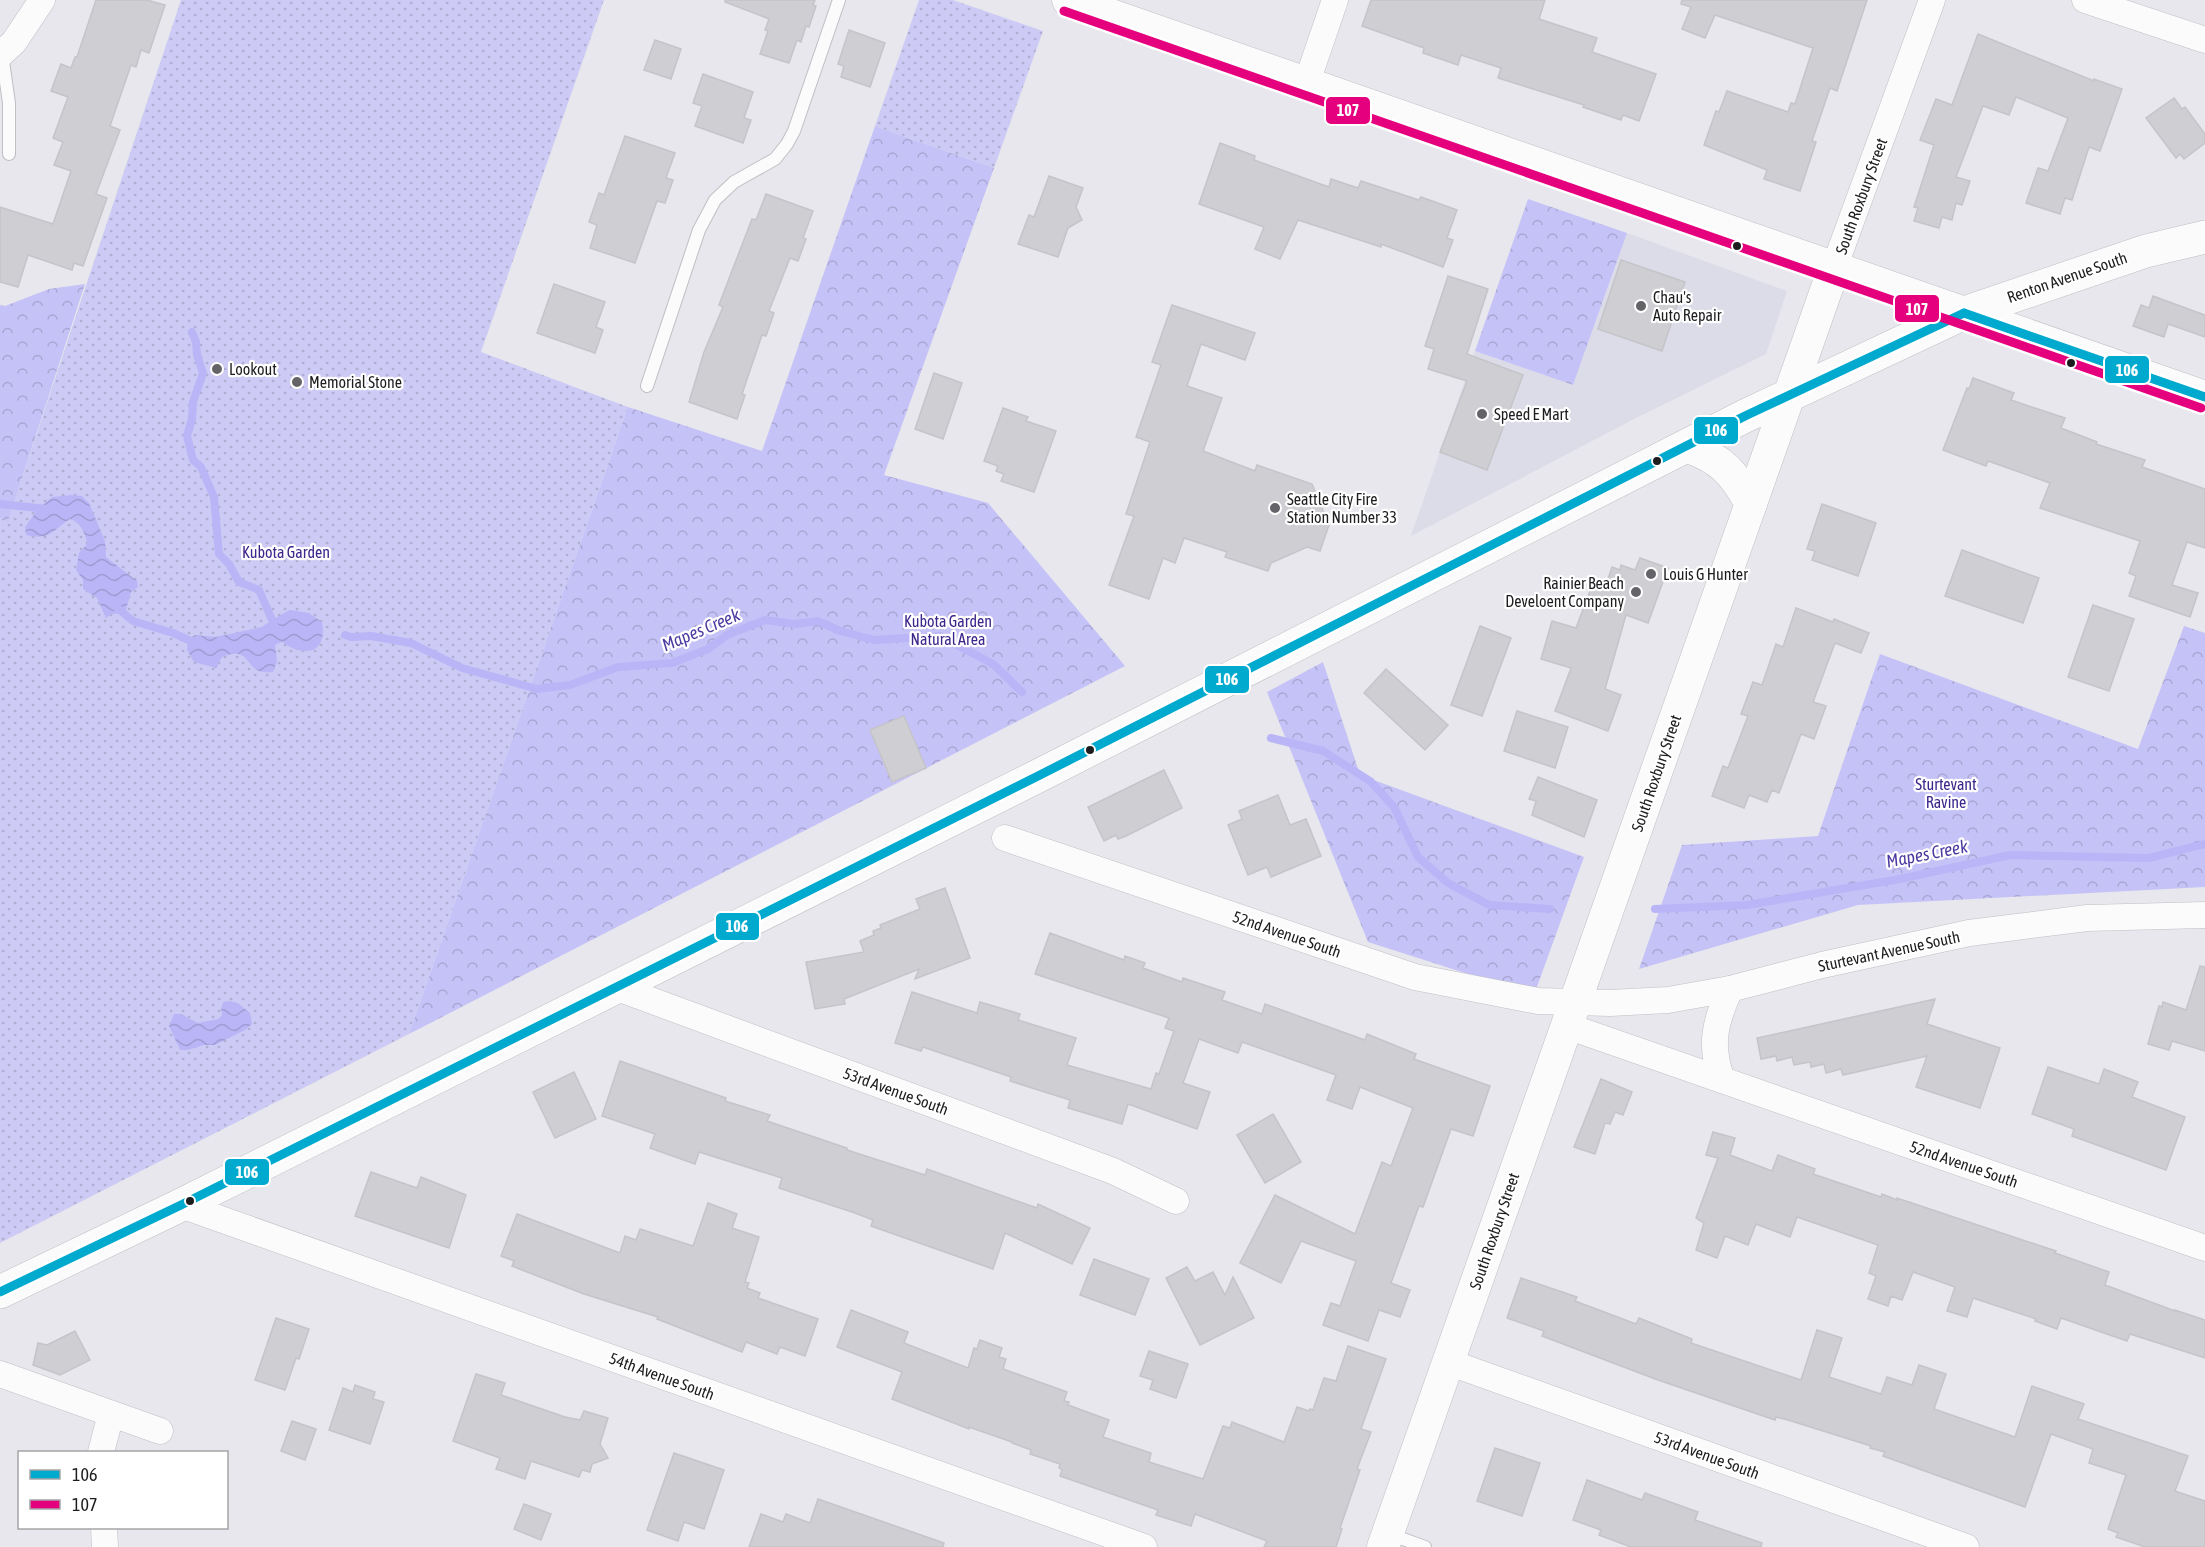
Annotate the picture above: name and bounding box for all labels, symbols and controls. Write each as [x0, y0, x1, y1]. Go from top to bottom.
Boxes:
line badge: 107 [1325, 96, 1371, 125]
text: 107 [1337, 101, 1359, 119]
street label: South Roxbury Street [1832, 135, 1891, 257]
unlabelled marker [1731, 240, 1743, 252]
street label: Renton Avenue South [2005, 248, 2129, 306]
place label: Chau's Auto Repair [1653, 288, 1722, 325]
line badge: 107 [1894, 294, 1940, 323]
marker: Chau's Auto Repair [1634, 299, 1648, 313]
text: 107 [1906, 300, 1928, 318]
line badge: 106 [2104, 355, 2150, 384]
unlabelled marker [2065, 357, 2077, 369]
place label: Lookout [229, 360, 277, 378]
text: 106 [2116, 361, 2139, 379]
marker: Lookout [210, 362, 224, 376]
place label: Memorial Stone [309, 373, 402, 391]
marker: Memorial Stone [290, 375, 304, 389]
place label: Speed E Mart [1494, 405, 1569, 424]
marker: Speed E Mart [1475, 407, 1489, 421]
line badge: 106 [1693, 416, 1739, 445]
text: 106 [1705, 421, 1728, 439]
unlabelled marker [1651, 455, 1663, 467]
place label: Seattle City Fire Station Number 33 [1287, 490, 1397, 526]
marker: Seattle City Fire Station Number 33 [1268, 501, 1282, 515]
park label: Kubota Garden [242, 543, 330, 561]
place label: Louis G Hunter [1663, 565, 1748, 583]
marker: Louis G Hunter [1644, 567, 1658, 581]
place label: Rainier Beach Develoent Company [1505, 574, 1624, 611]
marker: Rainier Beach Develoent Company [1629, 585, 1643, 599]
water label: Mapes Creek [659, 603, 744, 655]
park label: Kubota Garden Natural Area [904, 612, 992, 648]
line badge: 106 [1204, 665, 1250, 694]
text: 106 [1216, 670, 1239, 688]
street label: South Roxbury Street [1628, 712, 1685, 834]
unlabelled marker [1084, 744, 1096, 756]
park label: Sturtevant Ravine [1915, 775, 1977, 811]
water label: Mapes Creek [1884, 835, 1971, 872]
street label: 52nd Avenue South [1230, 907, 1344, 961]
line badge: 106 [715, 912, 760, 941]
text: 106 [726, 917, 749, 935]
street label: Sturtevant Avenue South [1816, 927, 1962, 975]
street label: 53rd Avenue South [841, 1064, 951, 1118]
street label: 52nd Avenue South [1907, 1137, 2021, 1191]
line badge: 106 [224, 1158, 270, 1186]
text: 106 [236, 1163, 259, 1181]
street label: South Roxbury Street [1466, 1170, 1523, 1292]
unlabelled marker [184, 1195, 196, 1207]
street label: 54th Avenue South [607, 1349, 717, 1403]
street label: 53rd Avenue South [1652, 1428, 1762, 1482]
legend [18, 1451, 228, 1529]
text: 106 [72, 1464, 97, 1485]
text: 107 [72, 1494, 97, 1515]

